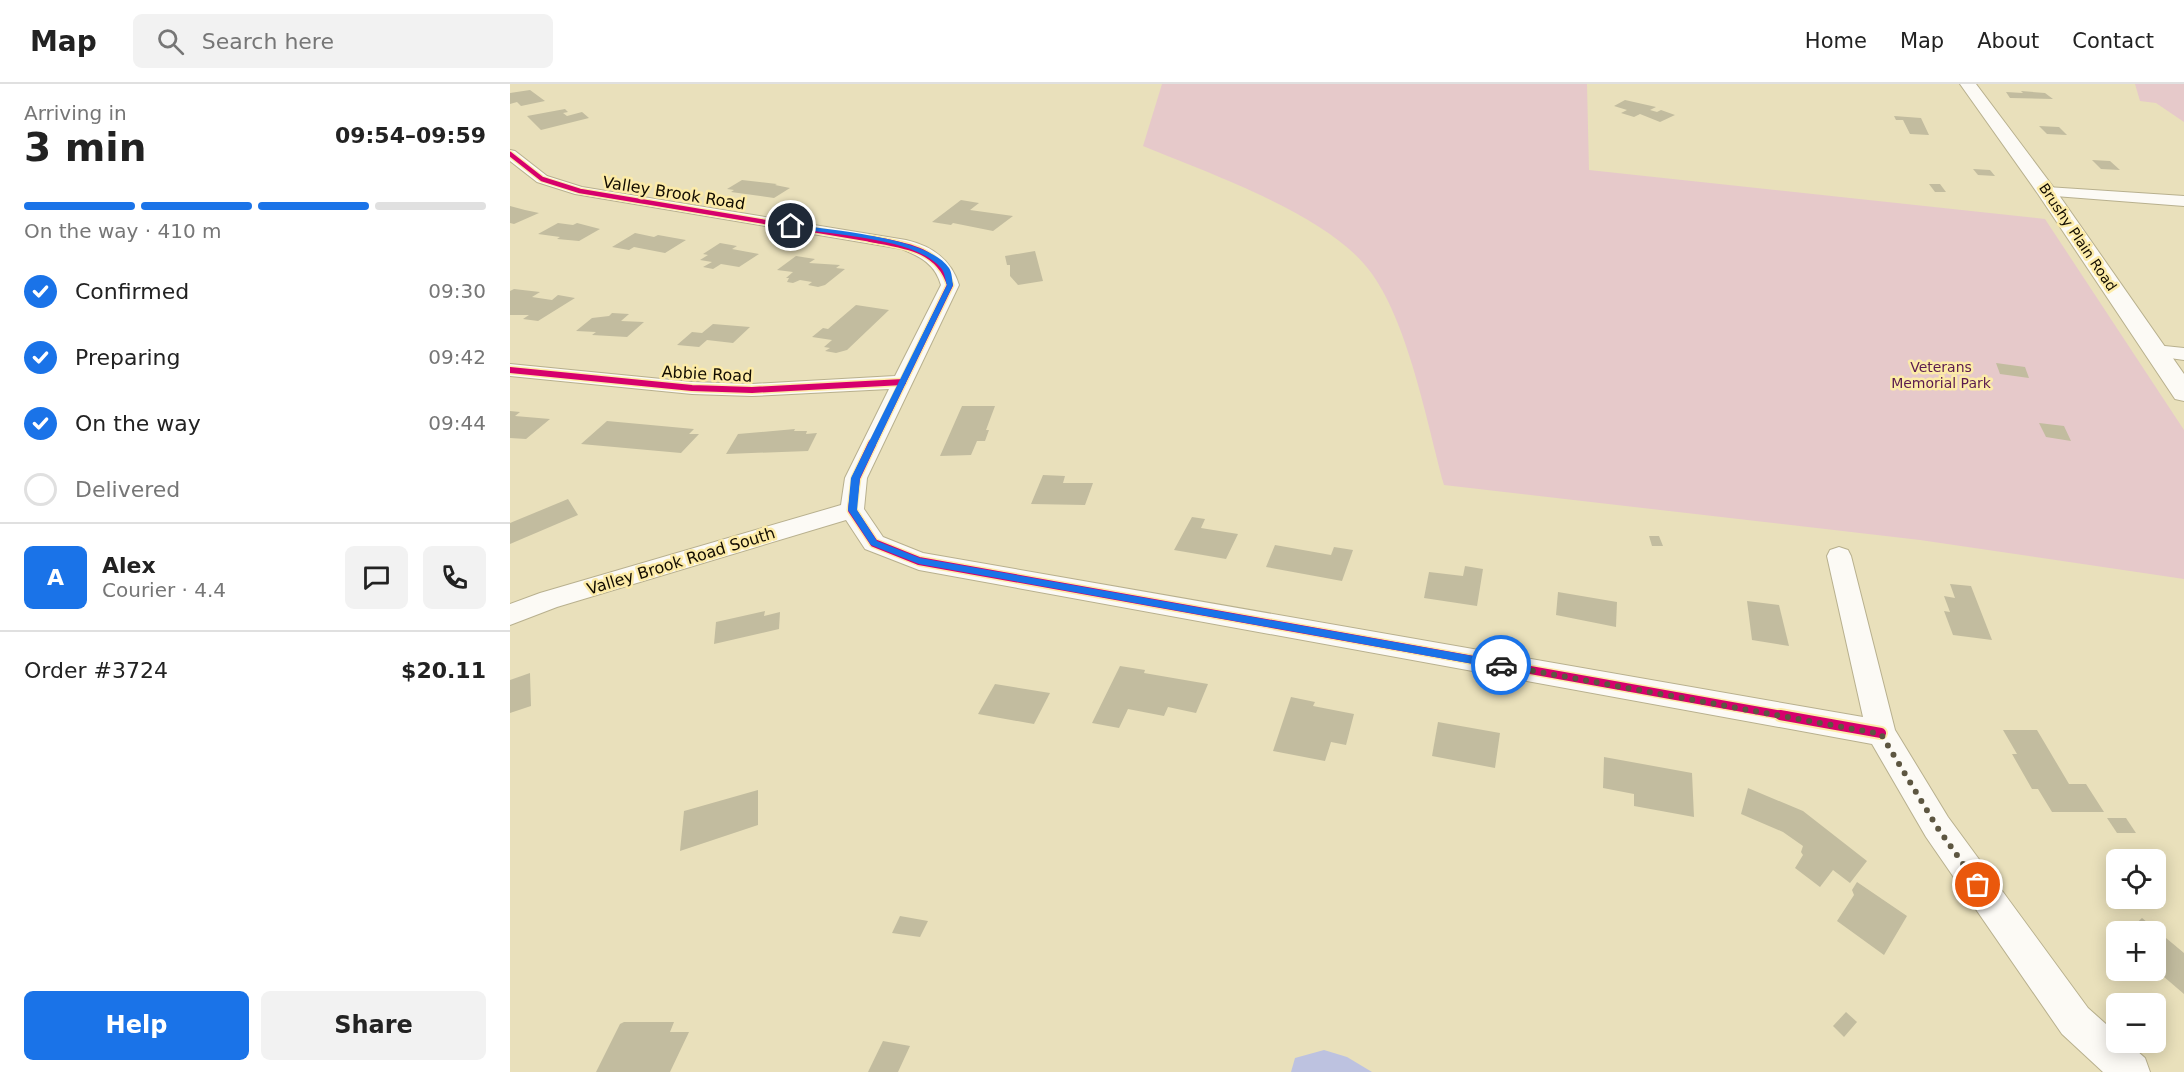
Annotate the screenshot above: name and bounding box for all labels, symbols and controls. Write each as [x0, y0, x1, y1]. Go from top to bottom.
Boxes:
search box [133, 14, 553, 68]
text: Map [30, 25, 97, 58]
icon: search [154, 25, 187, 58]
text: Search here [202, 29, 334, 54]
text: Home [1805, 29, 1867, 53]
text: Map [1900, 29, 1944, 53]
text: About [1977, 29, 2039, 53]
text: Contact [2072, 29, 2154, 53]
text: Arriving in [24, 101, 127, 125]
text: 09:54–09:59 [335, 123, 486, 148]
text: 3 min [24, 125, 146, 170]
street label: Valley Brook Road [601, 172, 747, 214]
street label: Brushy Plain Road [2036, 180, 2120, 294]
pin [765, 200, 816, 251]
icon: home [774, 209, 807, 242]
text: On the way · 410 m [24, 219, 222, 243]
icon: check [24, 275, 57, 308]
text: Confirmed [75, 279, 189, 304]
text: 09:30 [428, 279, 486, 303]
icon: check [24, 341, 57, 374]
text: Preparing [75, 345, 181, 370]
text: 09:42 [428, 345, 486, 369]
park label: Veterans Memorial Park [1891, 359, 1992, 391]
street label: Abbie Road [661, 362, 753, 386]
icon: check [24, 407, 57, 440]
text: On the way [75, 411, 201, 436]
text: 09:44 [428, 411, 486, 435]
text: Delivered [75, 477, 180, 502]
street label: Valley Brook Road South [585, 523, 777, 599]
button: chat [345, 546, 408, 609]
button: phone [423, 546, 486, 609]
text: Alex [102, 553, 156, 578]
text: A [47, 565, 64, 590]
text: Courier · 4.4 [102, 578, 226, 602]
courier [1471, 635, 1531, 695]
icon: car [1485, 649, 1518, 682]
text: Order #3724 [24, 658, 168, 683]
text: $20.11 [401, 658, 486, 683]
map controls [2106, 849, 2166, 1053]
button: locate [2106, 849, 2166, 909]
pin [1952, 859, 2003, 910]
icon: bag [1961, 868, 1994, 901]
button: + [2106, 921, 2166, 981]
button: Help [24, 991, 249, 1060]
button: Share [261, 991, 486, 1060]
button: − [2106, 993, 2166, 1053]

